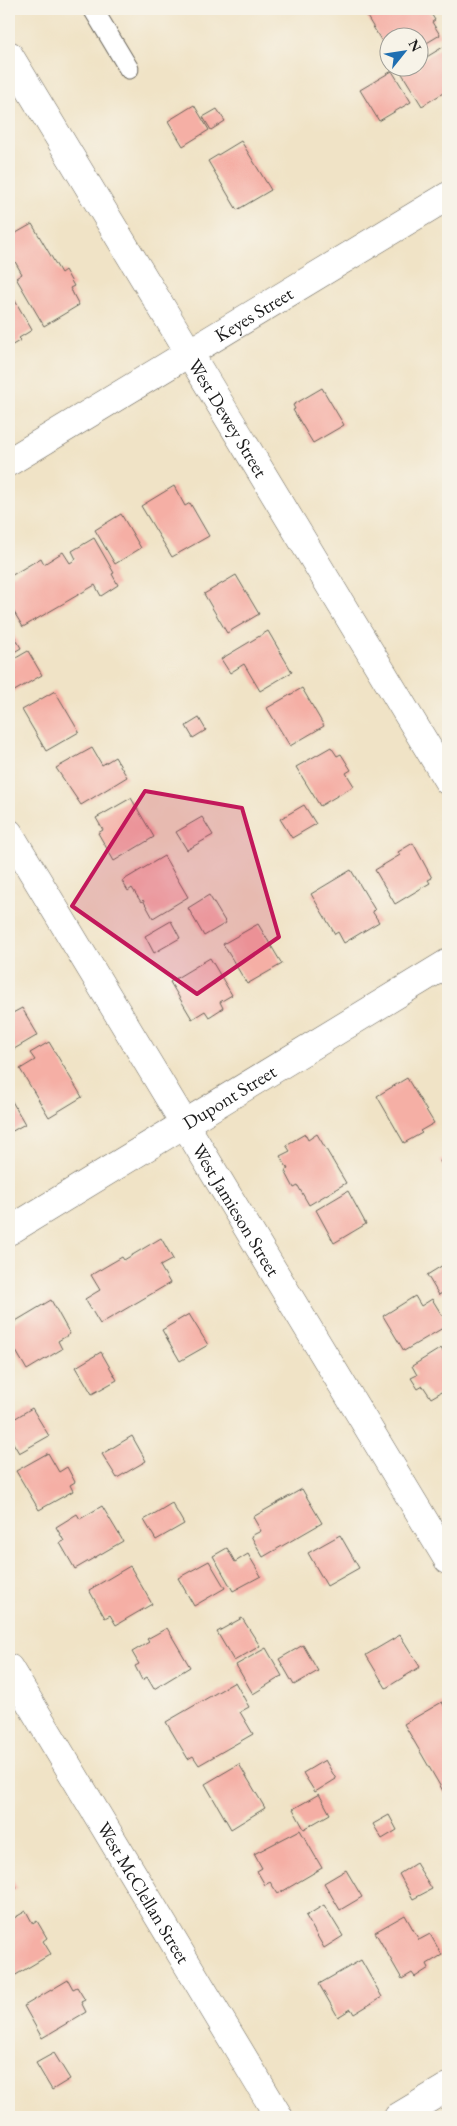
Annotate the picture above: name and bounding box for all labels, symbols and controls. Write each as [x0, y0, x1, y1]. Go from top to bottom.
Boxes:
north arrow [380, 28, 430, 78]
text: N [405, 36, 426, 55]
street label: Keyes Street [210, 281, 298, 348]
street label: West Dewey Street [182, 354, 273, 482]
street label: Dupont Street [178, 1059, 281, 1135]
street label: West Jamieson Street [186, 1139, 286, 1281]
street label: West McClellan Street [91, 1817, 196, 1968]

